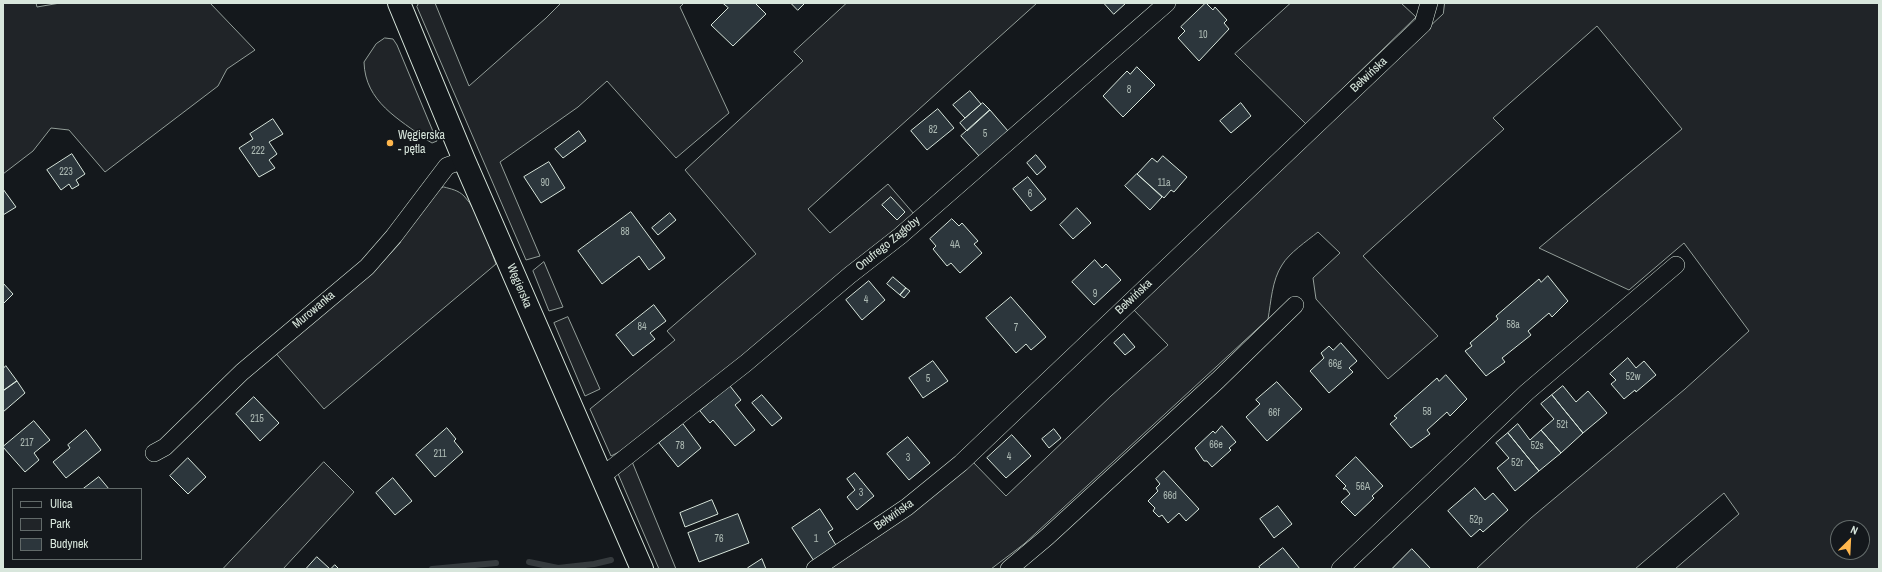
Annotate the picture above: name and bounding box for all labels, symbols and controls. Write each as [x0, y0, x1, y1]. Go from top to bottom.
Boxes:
house number: 10 [1198, 29, 1208, 41]
street label: Bełwińska [1348, 54, 1390, 96]
house number: 8 [1127, 84, 1131, 96]
house number: 82 [928, 124, 938, 136]
house number: 5 [983, 128, 987, 140]
place label: Węgierska - pętla [398, 129, 445, 157]
marker: Węgierska - pętla [385, 138, 395, 148]
house number: 222 [251, 145, 265, 157]
house number: 223 [59, 166, 73, 178]
house number: 90 [540, 177, 550, 189]
house number: 11a [1157, 177, 1171, 189]
house number: 6 [1028, 188, 1032, 200]
street label: Onufrego Zagłoby [853, 214, 923, 274]
house number: 88 [620, 226, 630, 238]
house number: 4A [950, 239, 960, 251]
street label: Węgierska [503, 262, 535, 310]
street label: Bełwińska [1113, 276, 1155, 318]
street label: Murowanka [290, 288, 338, 332]
house number: 9 [1093, 288, 1097, 300]
house number: 4 [864, 294, 868, 306]
house number: 58a [1506, 319, 1520, 331]
house number: 84 [637, 321, 647, 333]
house number: 7 [1014, 322, 1018, 334]
house number: 66g [1328, 358, 1342, 370]
house number: 52w [1625, 371, 1641, 383]
house number: 5 [926, 373, 930, 385]
house number: 58 [1422, 406, 1432, 418]
house number: 66f [1268, 407, 1280, 419]
house number: 215 [250, 413, 264, 425]
house number: 52t [1556, 419, 1568, 431]
house number: 217 [20, 437, 34, 449]
house number: 66e [1209, 439, 1223, 451]
house number: 78 [675, 440, 685, 452]
house number: 52s [1530, 440, 1544, 452]
house number: 211 [433, 448, 447, 460]
house number: 4 [1007, 451, 1011, 463]
house number: 3 [906, 452, 910, 464]
house number: 52r [1511, 457, 1523, 469]
house number: 56A [1356, 481, 1370, 493]
house number: 3 [859, 487, 863, 499]
legend [12, 488, 142, 560]
house number: 66d [1163, 490, 1177, 502]
text: Ulica [50, 496, 72, 512]
street label: Bełwińska [872, 496, 916, 534]
house number: 52p [1469, 514, 1483, 526]
text: Park [50, 516, 70, 532]
north arrow [1830, 520, 1870, 560]
text: N [1849, 522, 1860, 538]
house number: 76 [714, 533, 724, 545]
house number: 1 [814, 533, 818, 545]
text: Budynek [50, 536, 88, 552]

